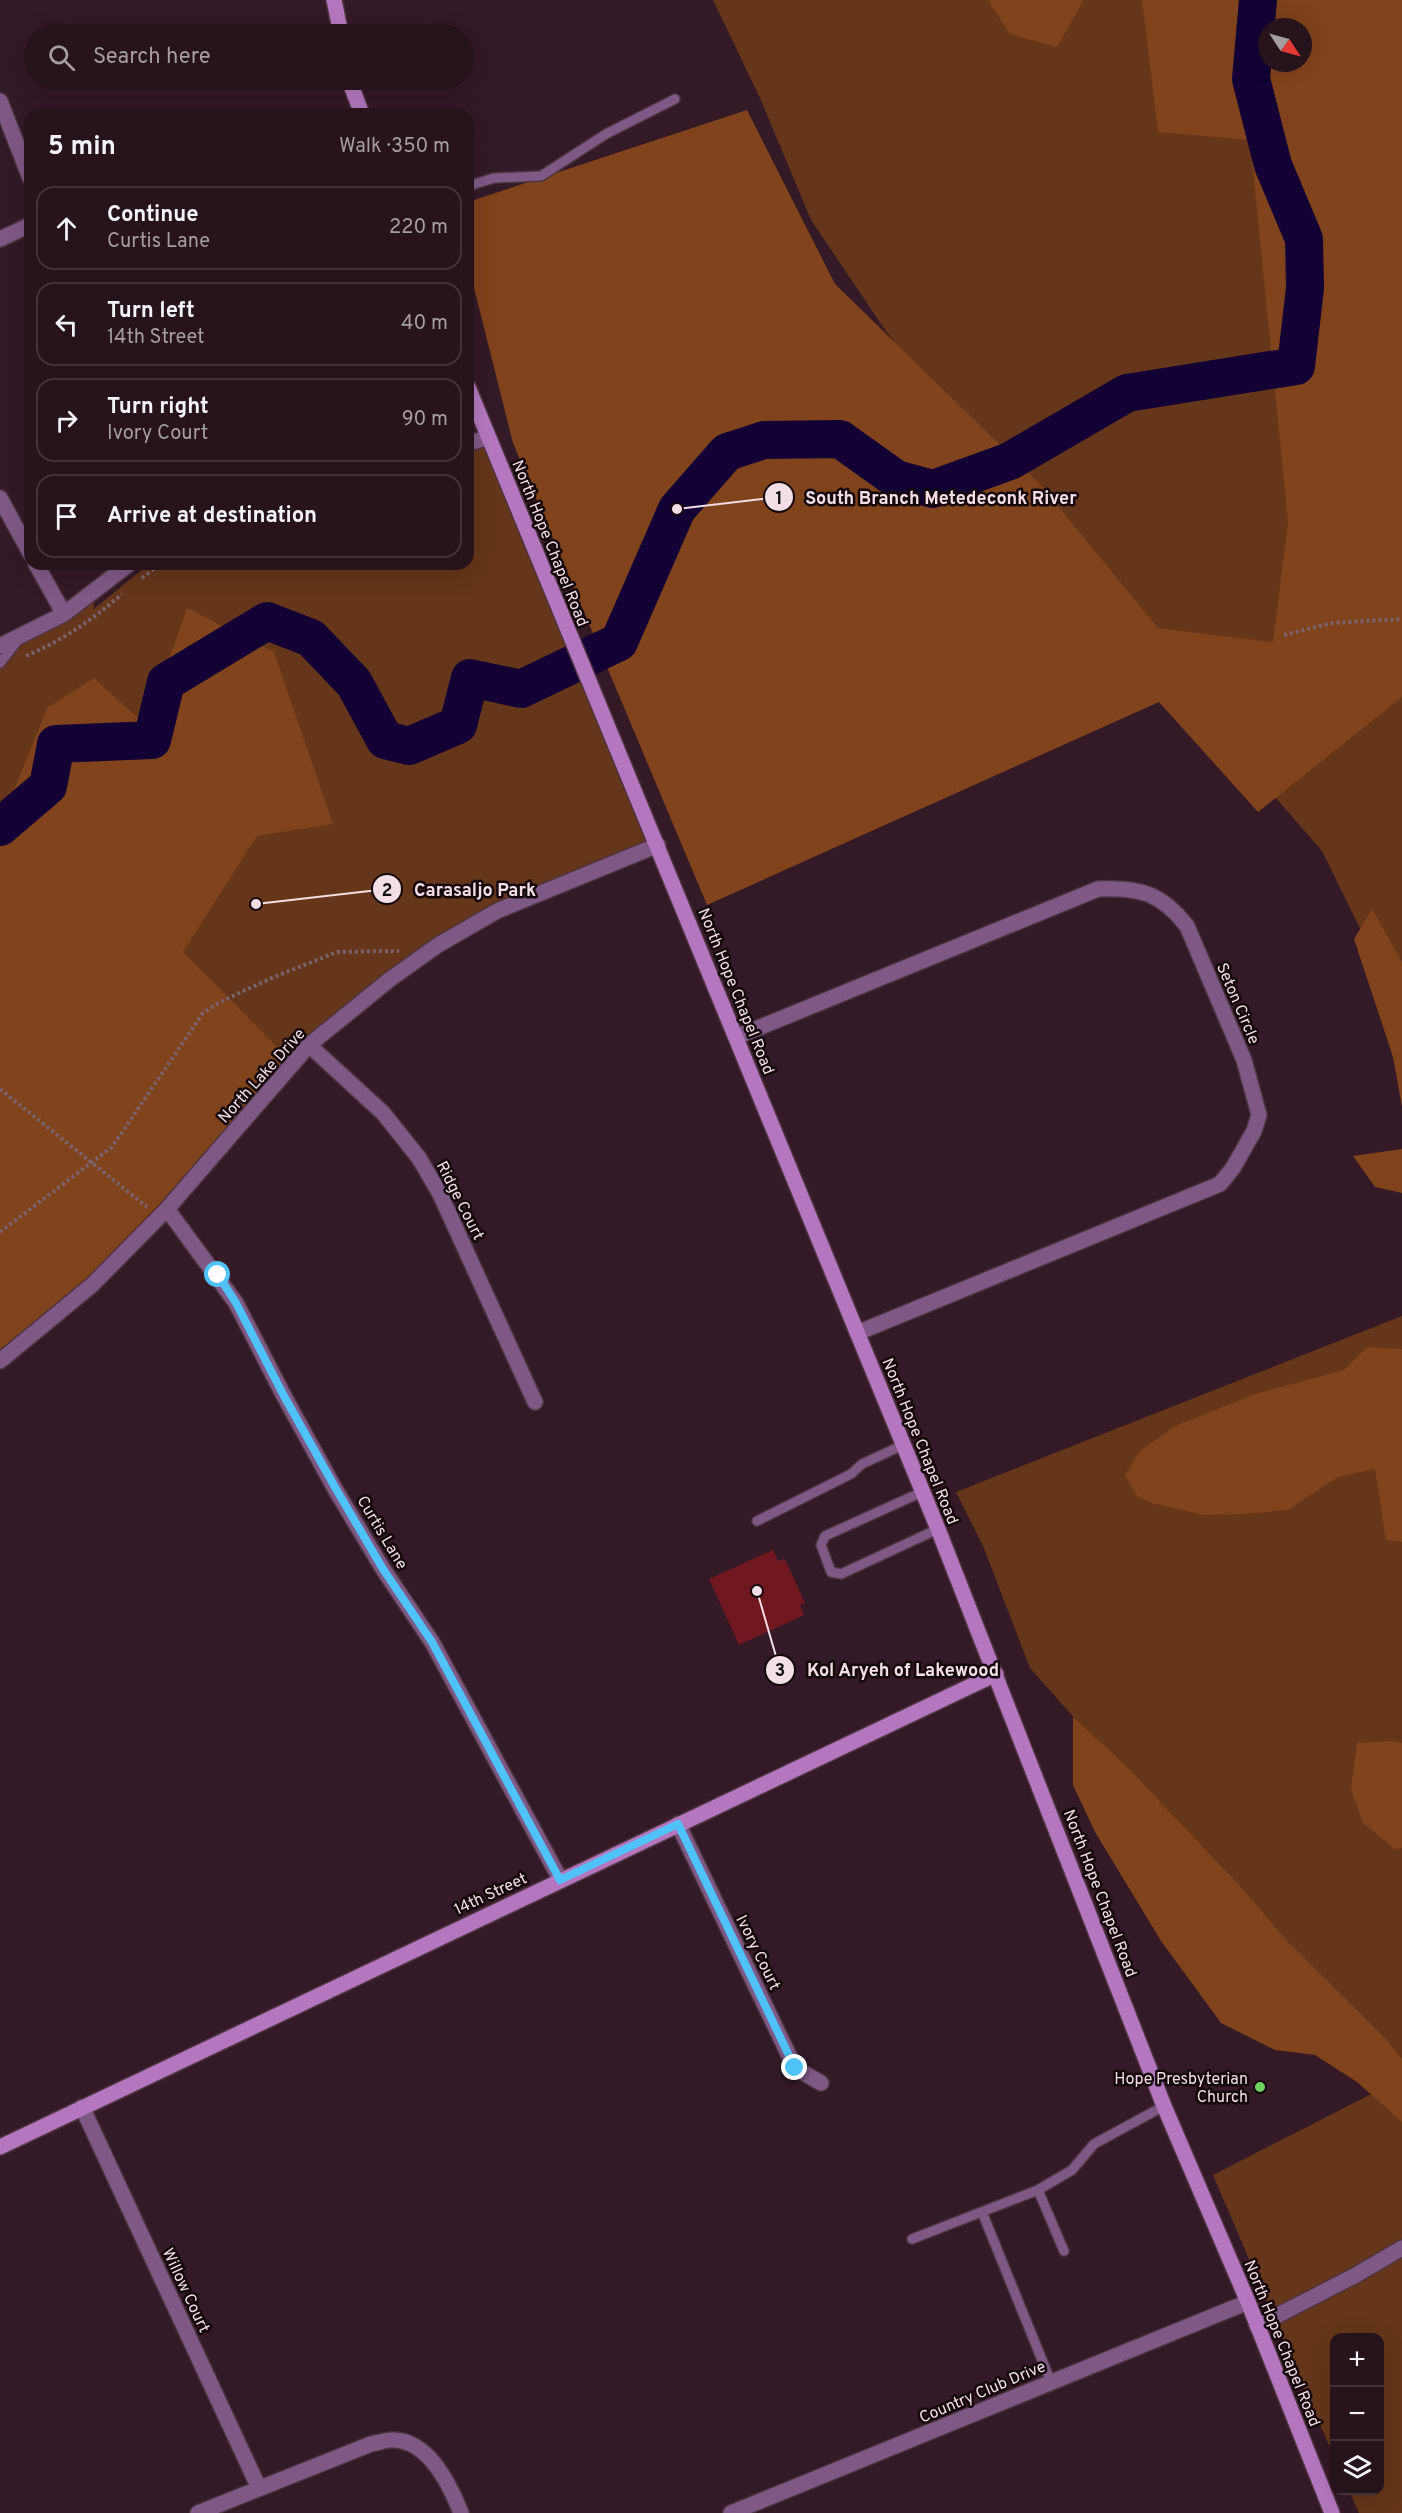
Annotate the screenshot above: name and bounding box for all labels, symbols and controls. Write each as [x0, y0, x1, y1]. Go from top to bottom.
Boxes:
north arrow [1258, 18, 1312, 72]
search box [24, 24, 474, 90]
icon: search [45, 41, 78, 74]
text: Search here [93, 44, 211, 71]
text: 5 min [48, 131, 116, 164]
text: Walk · 350 m [339, 134, 450, 160]
text: Continue [107, 202, 198, 229]
icon: ahead [50, 212, 83, 245]
text: 220 m [389, 215, 448, 241]
text: Curtis Lane [107, 229, 210, 255]
text: Turn left [107, 298, 195, 325]
icon: left [50, 308, 83, 341]
text: 40 m [401, 311, 448, 337]
text: 14th Street [107, 325, 205, 351]
text: Turn right [107, 394, 209, 421]
icon: right [50, 404, 83, 437]
text: 90 m [402, 407, 448, 433]
text: Ivory Court [107, 421, 208, 447]
street label: North Hope Chapel Road [507, 458, 592, 630]
callout: South Branch Metedeconk River [764, 479, 1089, 515]
text: 1 [775, 488, 783, 511]
text: South Branch Metedeconk River [805, 488, 1077, 511]
icon: arrive [50, 500, 83, 533]
text: Arrive at destination [107, 503, 317, 530]
callout: Carasaljo Park [372, 871, 548, 907]
text: 2 [381, 880, 393, 903]
text: Carasaljo Park [414, 880, 536, 903]
street label: North Hope Chapel Road [693, 906, 778, 1078]
street label: Seton Circle [1211, 960, 1263, 1047]
street label: North Lake Drive [215, 1025, 310, 1128]
street label: Ridge Court [431, 1158, 488, 1244]
route start [204, 1261, 230, 1287]
street label: North Hope Chapel Road [877, 1356, 962, 1528]
street label: Curtis Lane [351, 1493, 411, 1574]
callout: Kol Aryeh of Lakewood [765, 1652, 1012, 1688]
text: 3 [775, 1660, 785, 1683]
text: Kol Aryeh of Lakewood [807, 1660, 999, 1683]
street label: North Hope Chapel Road [1058, 1807, 1140, 1980]
street label: 14th Street [451, 1869, 530, 1920]
street label: Ivory Court [730, 1912, 784, 1994]
route end [781, 2054, 807, 2080]
place label: Hope Presbyterian Church [1114, 2070, 1248, 2108]
marker: Hope Presbyterian Church [1253, 2080, 1267, 2094]
street label: Willow Court [157, 2245, 213, 2336]
street label: North Hope Chapel Road [1239, 2258, 1324, 2430]
map controls [1330, 2333, 1384, 2495]
button: + [1330, 2333, 1384, 2387]
street label: Country Club Drive [917, 2357, 1049, 2429]
button: − [1330, 2387, 1384, 2441]
button: layers [1330, 2441, 1384, 2495]

